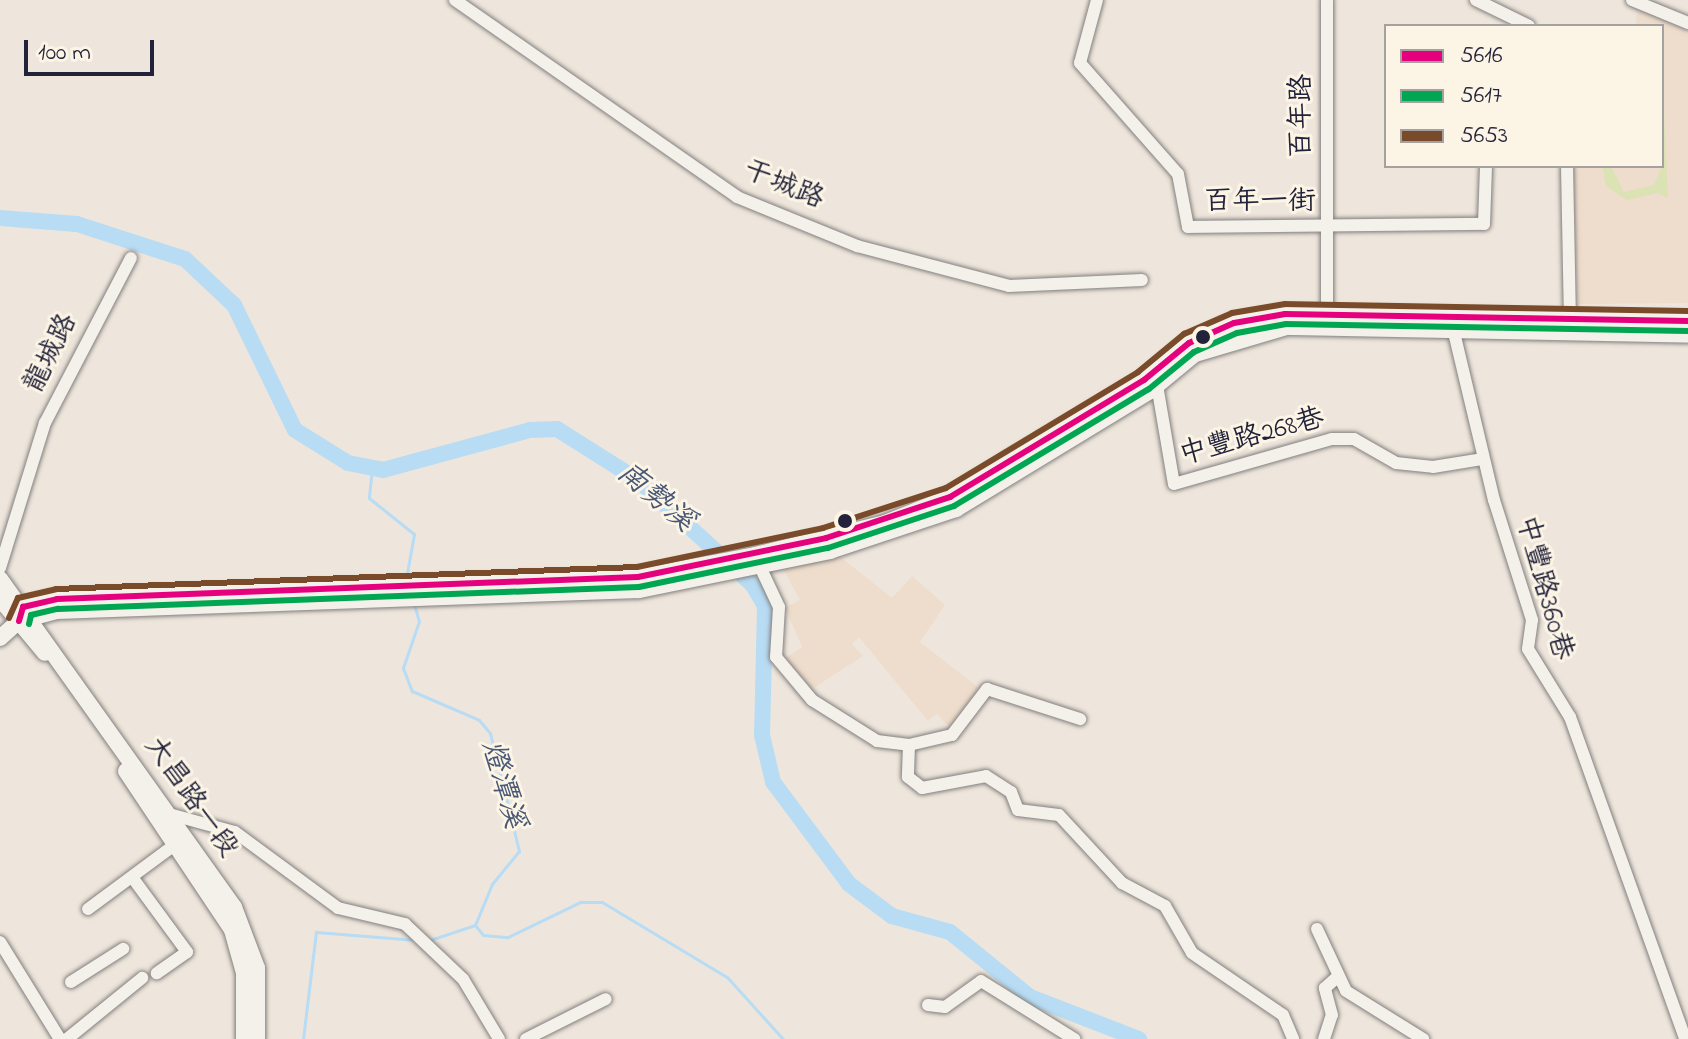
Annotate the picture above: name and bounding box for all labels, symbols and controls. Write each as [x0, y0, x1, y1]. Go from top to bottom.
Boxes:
scale bar [28, 24, 158, 74]
legend [1384, 24, 1664, 168]
text: 100 m [38, 36, 91, 71]
text: 5616 [1460, 39, 1502, 74]
street label: 百年路 [1286, 74, 1320, 158]
text: 5617 [1460, 79, 1502, 114]
text: 5653 [1460, 119, 1508, 154]
street label: 干城路 [738, 155, 828, 217]
street label: 百年一街 [1204, 186, 1316, 220]
street label: 龍城路 [18, 309, 86, 399]
unlabelled marker [1195, 329, 1211, 345]
street label: 中豐路268巷 [1176, 403, 1328, 473]
water label: 南勢溪 [609, 455, 701, 541]
street label: 中豐路360巷 [1508, 512, 1578, 664]
unlabelled marker [837, 513, 853, 529]
street label: 大昌路一段 [136, 731, 244, 865]
water label: 燈潭溪 [472, 737, 532, 833]

